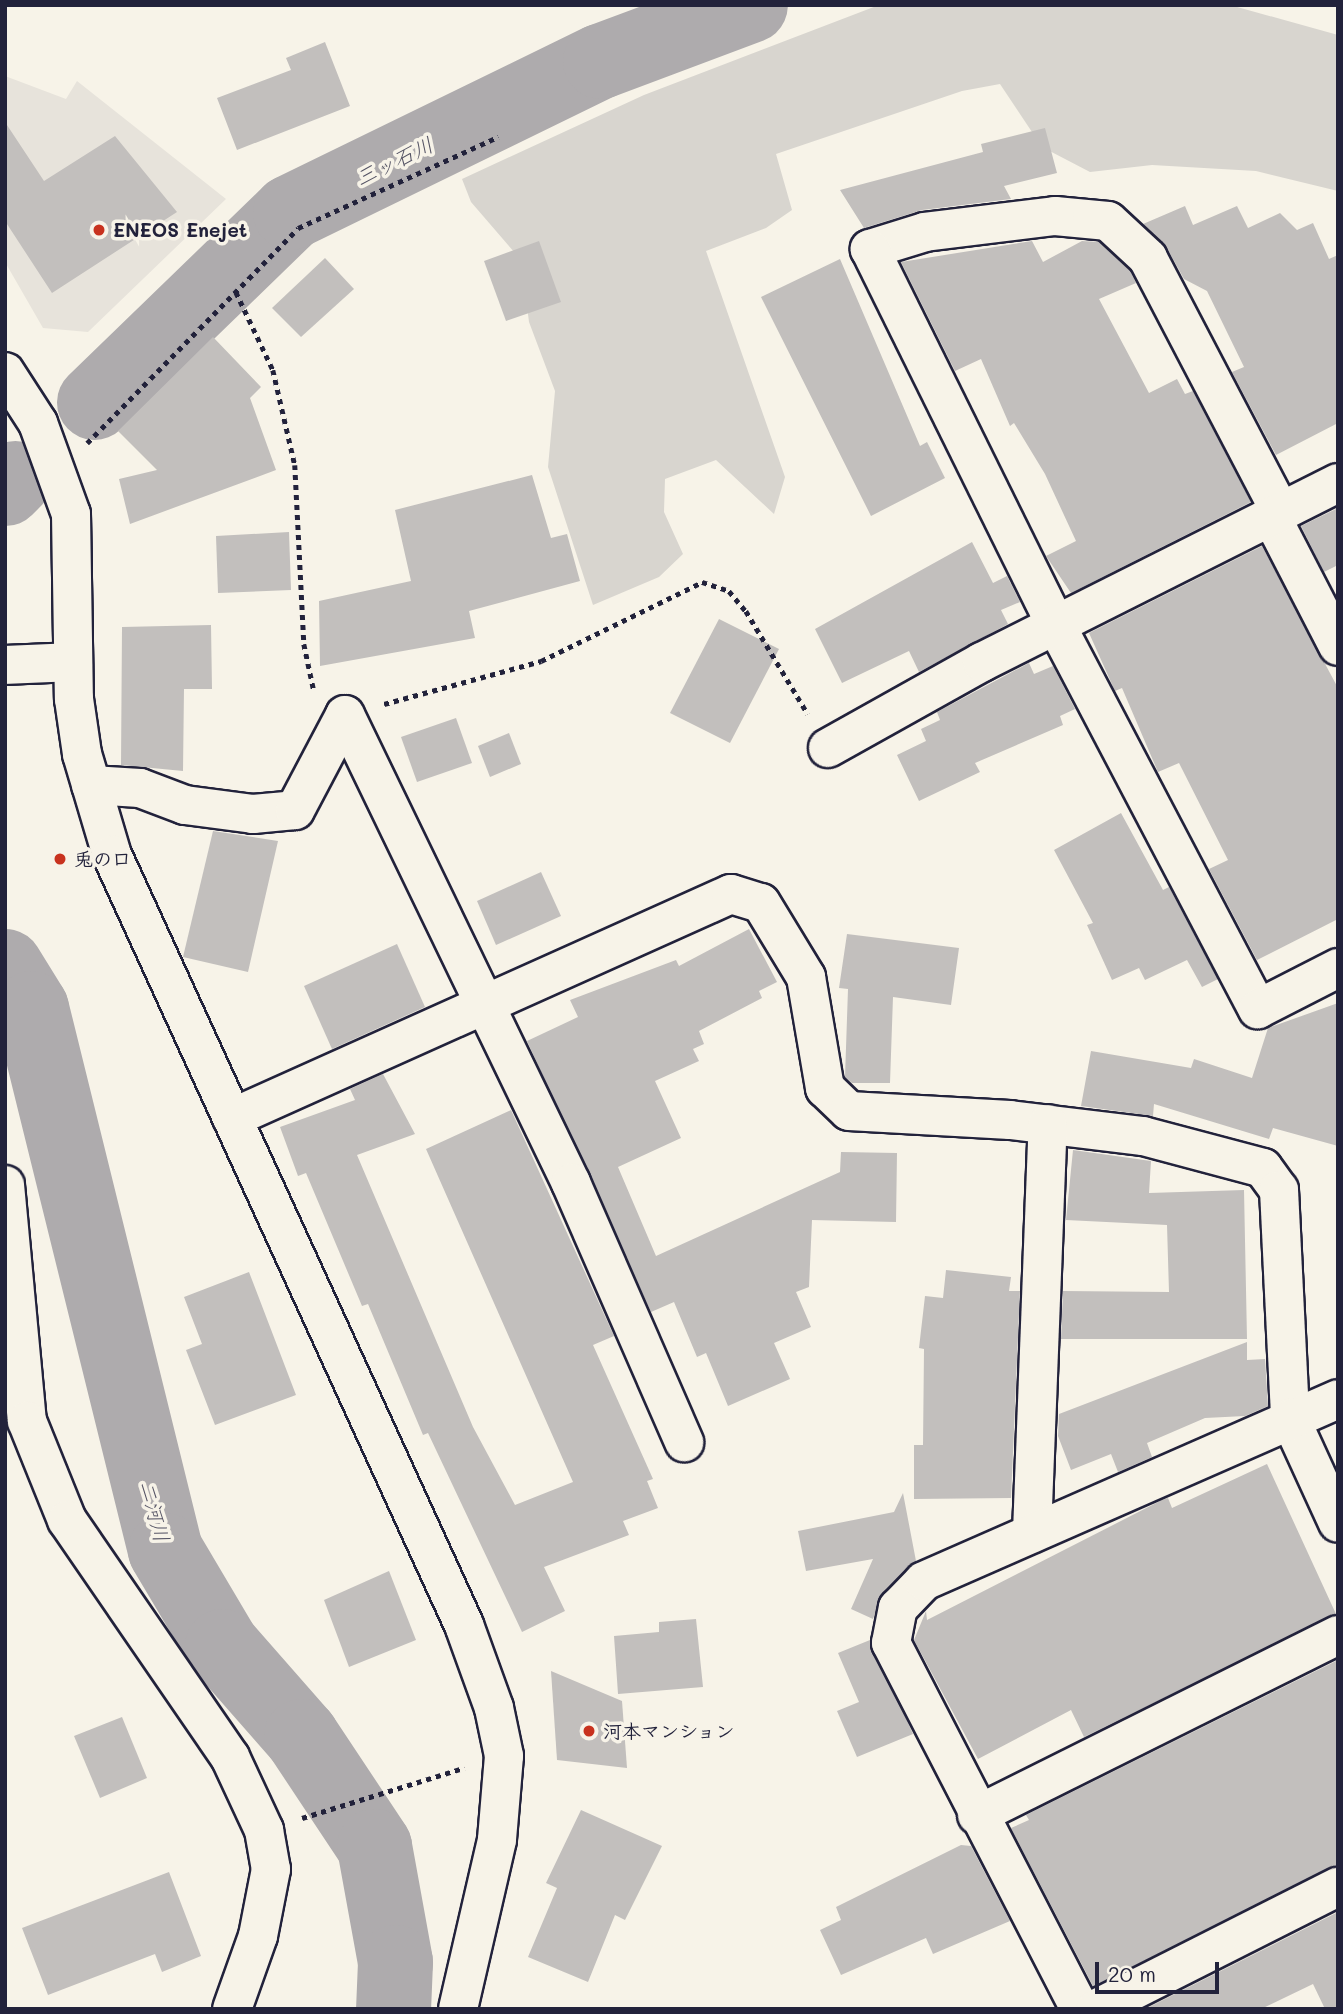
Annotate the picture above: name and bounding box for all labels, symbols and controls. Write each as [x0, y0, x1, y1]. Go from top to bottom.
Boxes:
water label: 三ッ石川 [351, 131, 437, 191]
place label: ENEOS Enejet [113, 219, 247, 241]
marker: ENEOS Enejet [91, 222, 107, 238]
place label: 兎の口 [74, 848, 131, 870]
marker: 兎の口 [52, 851, 68, 867]
water label: 二河川 [135, 1477, 175, 1545]
place label: 河本マンション [603, 1720, 736, 1742]
marker: 河本マンション [581, 1723, 597, 1739]
scale bar [1098, 1948, 1222, 1992]
text: 20 m [1108, 1960, 1156, 1987]

